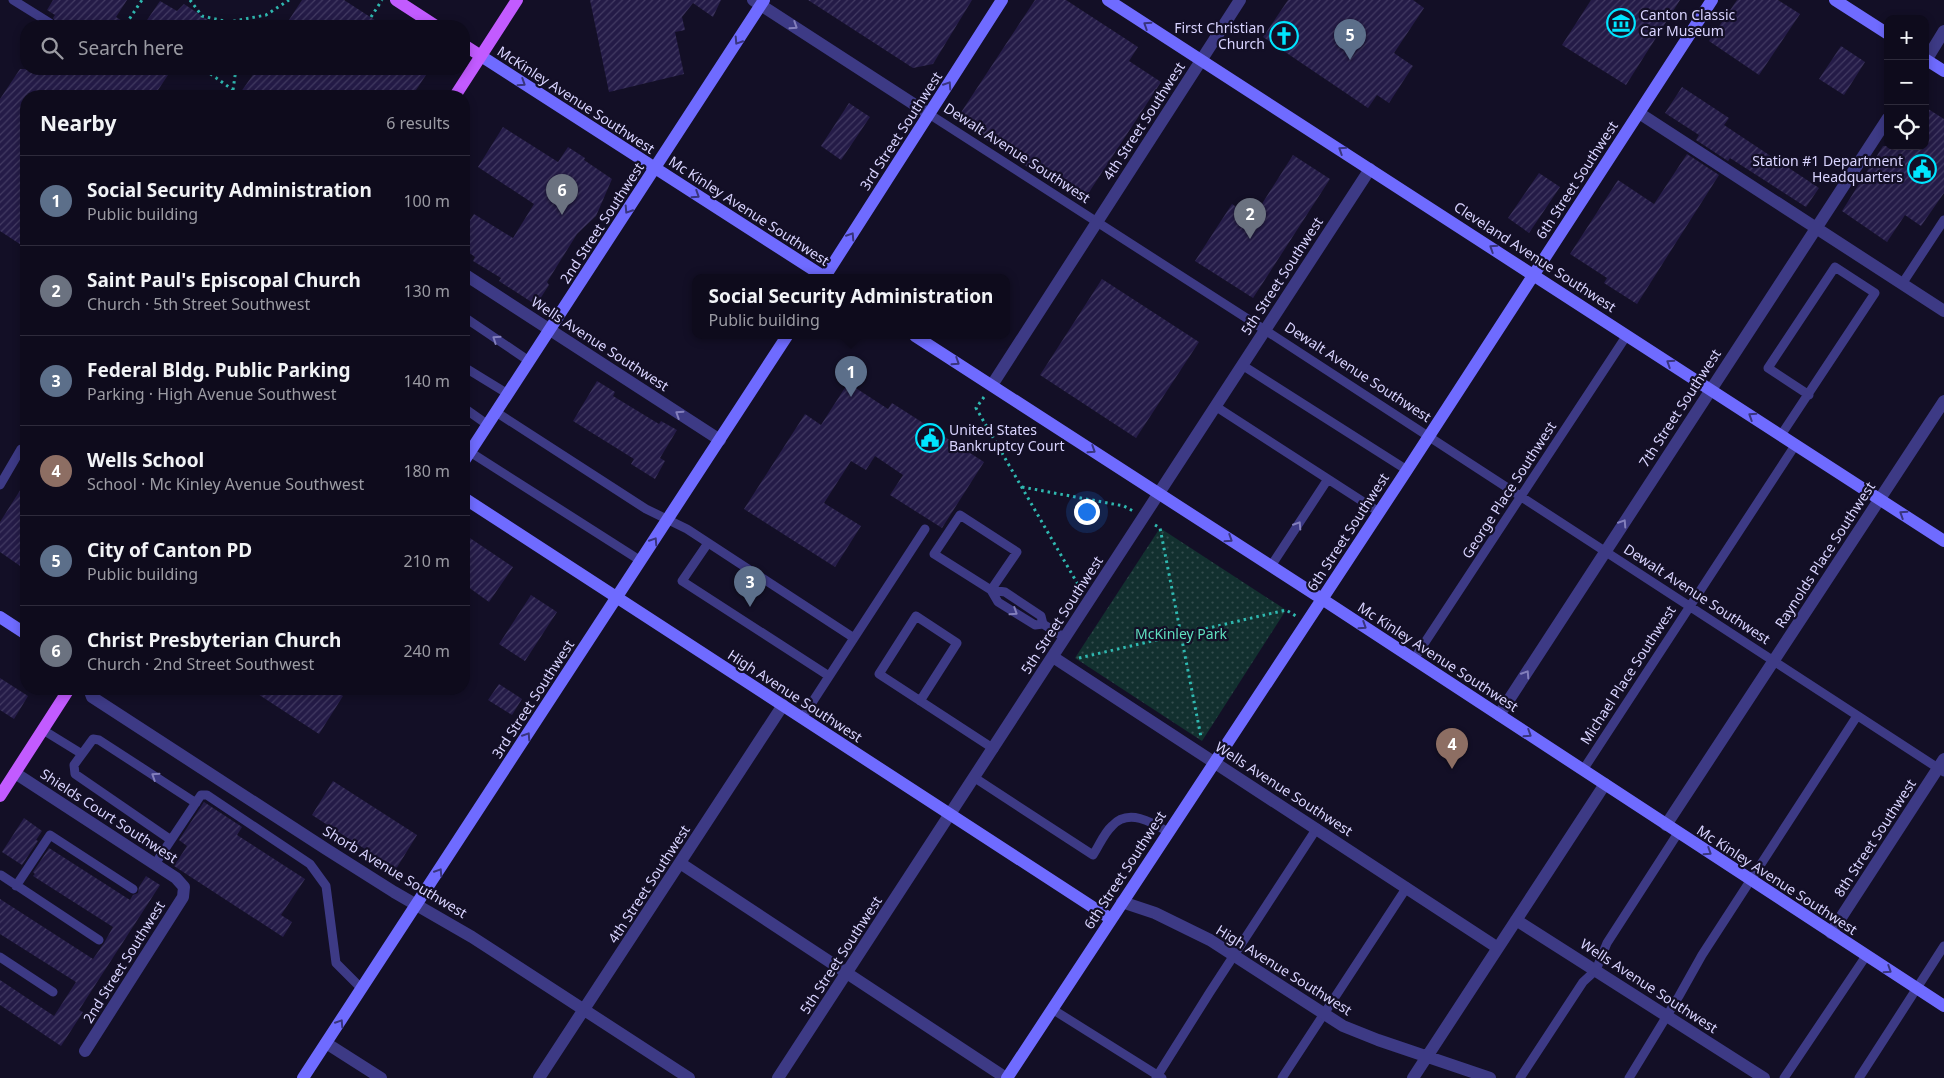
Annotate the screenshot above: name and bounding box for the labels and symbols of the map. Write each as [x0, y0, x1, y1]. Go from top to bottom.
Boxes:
place label: Canton Classic Car Museum [1640, 5, 1736, 40]
museum icon: Canton Classic Car Museum [1606, 8, 1636, 38]
place label: First Christian Church [1174, 18, 1265, 53]
pin: 5 [1334, 19, 1366, 60]
one-way arrow [789, 20, 798, 30]
one-way arrow [1143, 21, 1152, 31]
church icon: First Christian Church [1269, 21, 1299, 51]
one-way arrow [734, 36, 744, 45]
street label: McKinley Avenue Southwest [494, 41, 659, 158]
street label: 4th Street Southwest [1098, 58, 1189, 183]
street label: 3rd Street Southwest [855, 68, 946, 194]
one-way arrow [517, 76, 526, 86]
one-way arrow [942, 81, 951, 91]
street label: Dewalt Avenue Southwest [940, 98, 1094, 207]
street label: 6th Street Southwest [1531, 117, 1622, 242]
one-way arrow [1338, 147, 1347, 157]
street label: Mc Kinley Avenue Southwest [665, 151, 833, 270]
place label: Station #1 Department Headquarters [1752, 151, 1903, 186]
public building icon: Station #1 Department Headquarters [1907, 154, 1937, 184]
street label: 2nd Street Southwest [555, 159, 648, 287]
pin: 6 [546, 174, 578, 215]
one-way arrow [691, 189, 700, 198]
street label: Cleveland Avenue Southwest [1451, 197, 1620, 316]
pin: 2 [1234, 198, 1266, 239]
one-way arrow [625, 204, 635, 213]
street label: 5th Street Southwest [1236, 213, 1327, 338]
one-way arrow [845, 233, 854, 242]
one-way arrow [1489, 245, 1498, 255]
street label: Wells Avenue Southwest [528, 292, 673, 395]
street label: Dewalt Avenue Southwest [1281, 317, 1435, 426]
one-way arrow [493, 336, 502, 345]
street label: 7th Street Southwest [1634, 345, 1725, 470]
pin: 1 [835, 356, 867, 397]
one-way arrow [950, 356, 960, 365]
one-way arrow [1666, 360, 1675, 369]
one-way arrow [675, 410, 684, 420]
one-way arrow [1749, 413, 1758, 422]
street label: George Place Southwest [1457, 418, 1560, 562]
place label: United States Bankruptcy Court [949, 420, 1065, 455]
public building icon: United States Bankruptcy Court [915, 423, 945, 453]
one-way arrow [1087, 444, 1096, 454]
street label: 6th Street Southwest [1302, 469, 1393, 594]
street label: Raynolds Place Southwest [1770, 478, 1879, 632]
your location [1074, 499, 1100, 525]
one-way arrow [1899, 511, 1908, 521]
one-way arrow [1617, 519, 1627, 528]
one-way arrow [1292, 521, 1301, 531]
one-way arrow [1224, 532, 1233, 542]
one-way arrow [648, 537, 657, 547]
street label: Dewalt Avenue Southwest [1620, 539, 1774, 648]
street label: 5th Street Southwest [1016, 552, 1107, 677]
pin: 3 [734, 566, 766, 607]
street label: Mc Kinley Avenue Southwest [1354, 597, 1522, 716]
street label: Michael Place Southwest [1575, 602, 1680, 748]
one-way arrow [1009, 606, 1018, 615]
one-way arrow [1358, 619, 1367, 629]
park label: McKinley Park [1135, 624, 1227, 643]
street label: 3rd Street Southwest [487, 636, 578, 762]
street label: High Avenue Southwest [724, 645, 866, 746]
one-way arrow [1519, 671, 1529, 680]
pin: 4 [1436, 728, 1468, 769]
one-way arrow [1522, 728, 1532, 737]
one-way arrow [521, 732, 530, 742]
street label: Wells Avenue Southwest [1212, 737, 1357, 840]
street label: Shields Court Southwest [37, 764, 182, 867]
one-way arrow [151, 773, 160, 783]
street label: 8th Street Southwest [1829, 775, 1920, 900]
street label: 6th Street Southwest [1079, 807, 1170, 932]
street label: Mc Kinley Avenue Southwest [1693, 820, 1861, 939]
street label: Shorb Avenue Southwest [320, 821, 471, 922]
street label: 4th Street Southwest [603, 821, 694, 946]
one-way arrow [1702, 846, 1711, 855]
one-way arrow [432, 868, 442, 877]
street label: 5th Street Southwest [795, 892, 886, 1017]
street label: 2nd Street Southwest [78, 897, 169, 1026]
street label: High Avenue Southwest [1213, 920, 1356, 1019]
street label: Wells Avenue Southwest [1577, 934, 1722, 1037]
one-way arrow [1882, 963, 1891, 973]
one-way arrow [334, 1019, 343, 1028]

